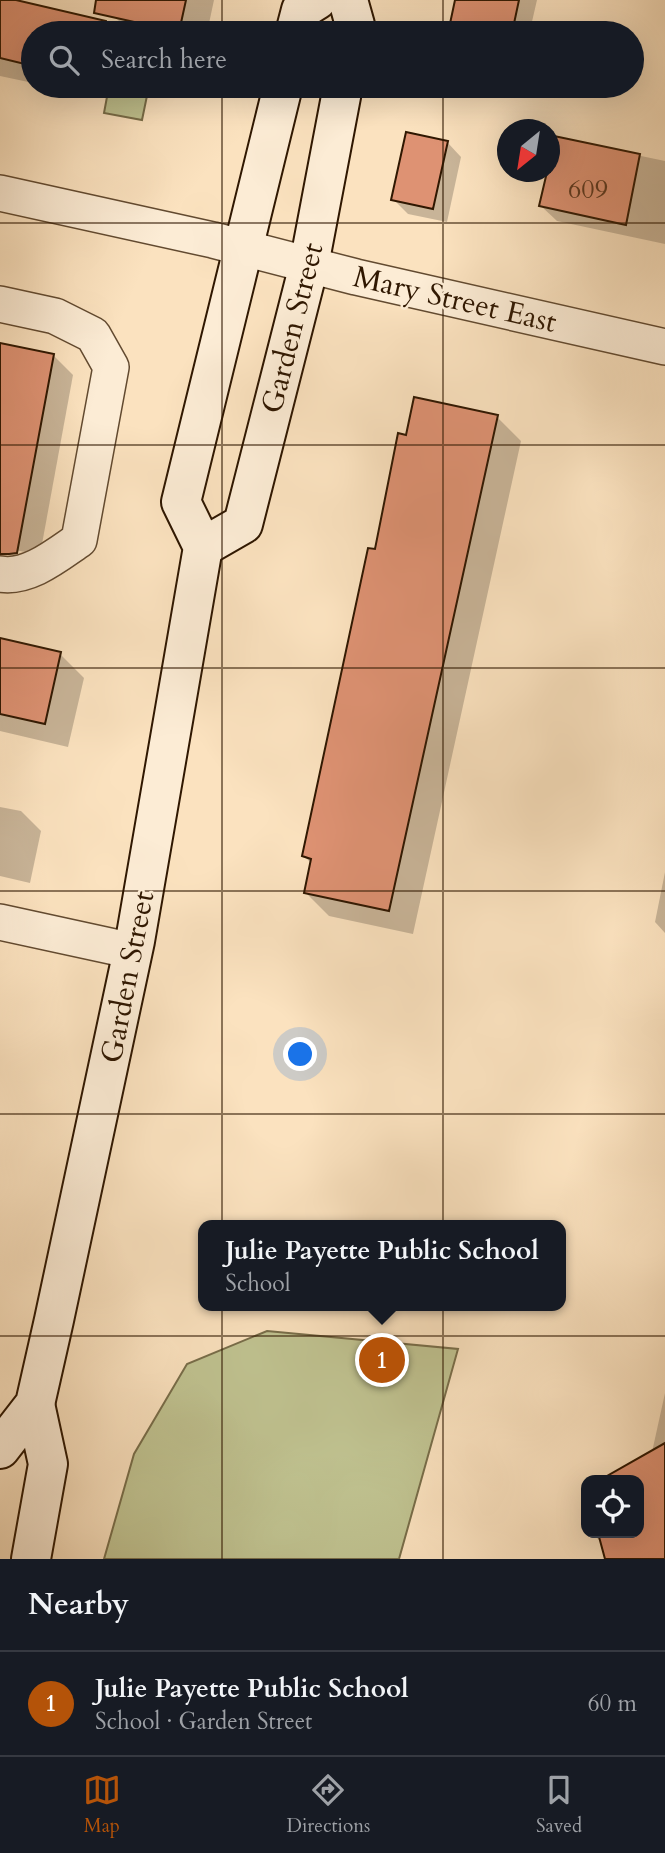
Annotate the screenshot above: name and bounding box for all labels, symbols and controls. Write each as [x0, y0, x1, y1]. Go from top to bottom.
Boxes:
search box [21, 21, 644, 98]
icon: search [45, 41, 83, 79]
text: Search here [101, 42, 227, 77]
north arrow [497, 119, 560, 182]
house number: 609 [568, 172, 608, 207]
street label: Garden Street [251, 238, 334, 418]
street label: Mary Street East [349, 256, 561, 343]
street label: Garden Street [91, 887, 164, 1067]
your location [283, 1037, 317, 1071]
popup [198, 1220, 566, 1311]
text: Julie Payette Public School [225, 1233, 539, 1268]
text: School [225, 1268, 291, 1299]
pin: 1 [359, 1334, 405, 1386]
map controls [581, 1475, 644, 1538]
button: locate [581, 1475, 644, 1538]
text: Nearby [28, 1584, 129, 1625]
text: Julie Payette Public School [95, 1671, 409, 1706]
text: 1 [45, 1688, 57, 1719]
text: 60 m [588, 1688, 637, 1719]
text: School · Garden Street [95, 1706, 312, 1737]
tab: Map [83, 1771, 121, 1839]
tab: Directions [287, 1771, 370, 1839]
tab: Saved [536, 1771, 582, 1839]

